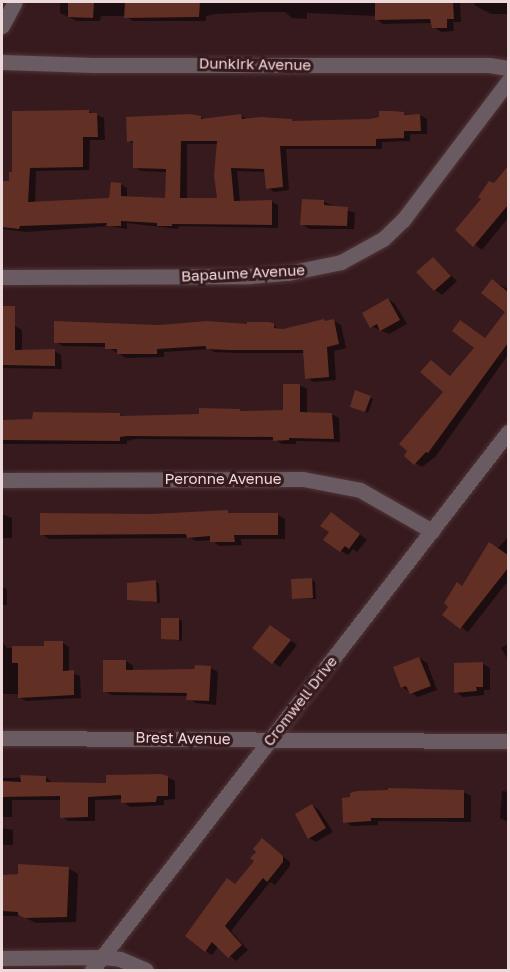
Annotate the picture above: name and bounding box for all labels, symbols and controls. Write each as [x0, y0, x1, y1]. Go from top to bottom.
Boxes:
street label: Dunkirk Avenue [199, 54, 311, 74]
street label: Bapaume Avenue [181, 261, 305, 285]
street label: Peronne Avenue [165, 470, 281, 488]
street label: Cromwell Drive [259, 652, 341, 750]
street label: Brest Avenue [135, 728, 231, 748]

